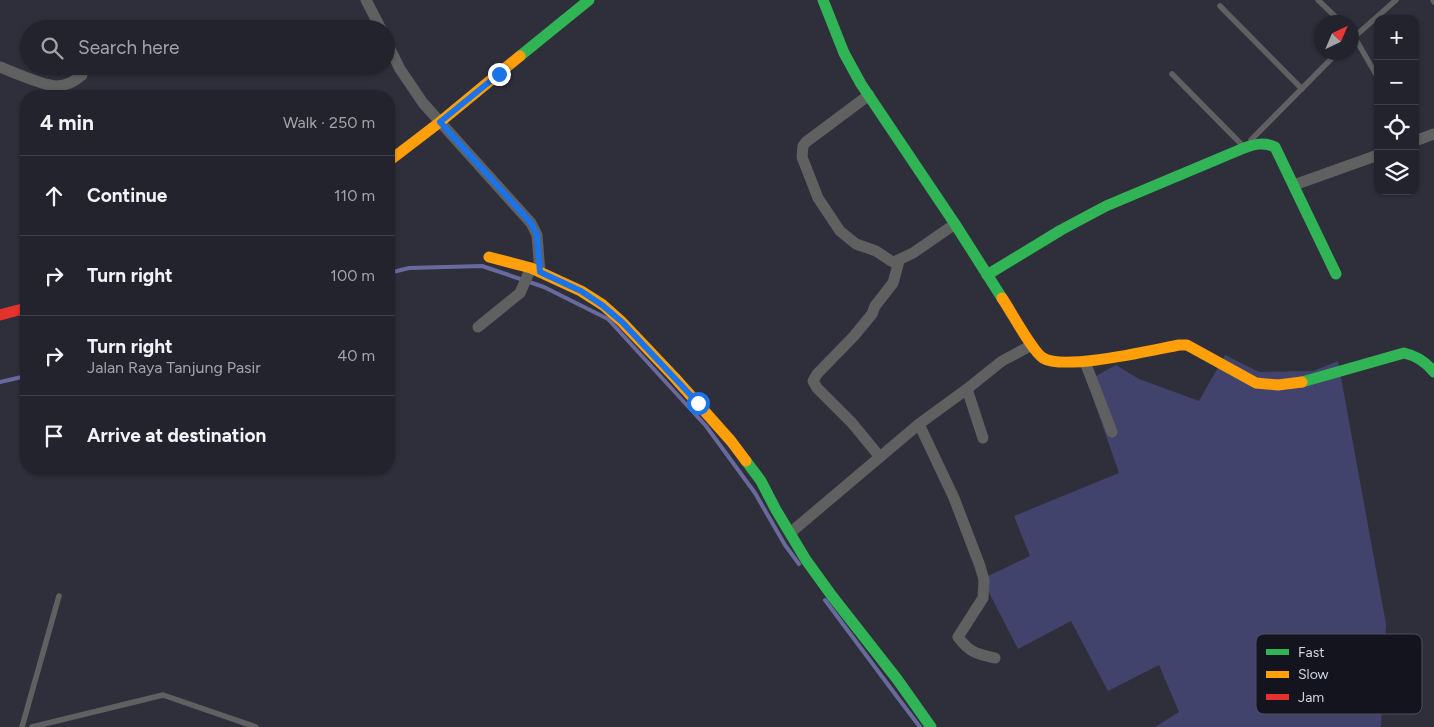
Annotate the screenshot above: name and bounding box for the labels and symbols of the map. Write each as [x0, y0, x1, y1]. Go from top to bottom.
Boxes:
north arrow [1314, 15, 1359, 60]
route end [488, 63, 511, 86]
route start [687, 392, 710, 415]
legend [1256, 634, 1422, 714]
text: Fast [1298, 644, 1324, 661]
text: Slow [1298, 666, 1329, 683]
text: Jam [1298, 689, 1324, 706]

